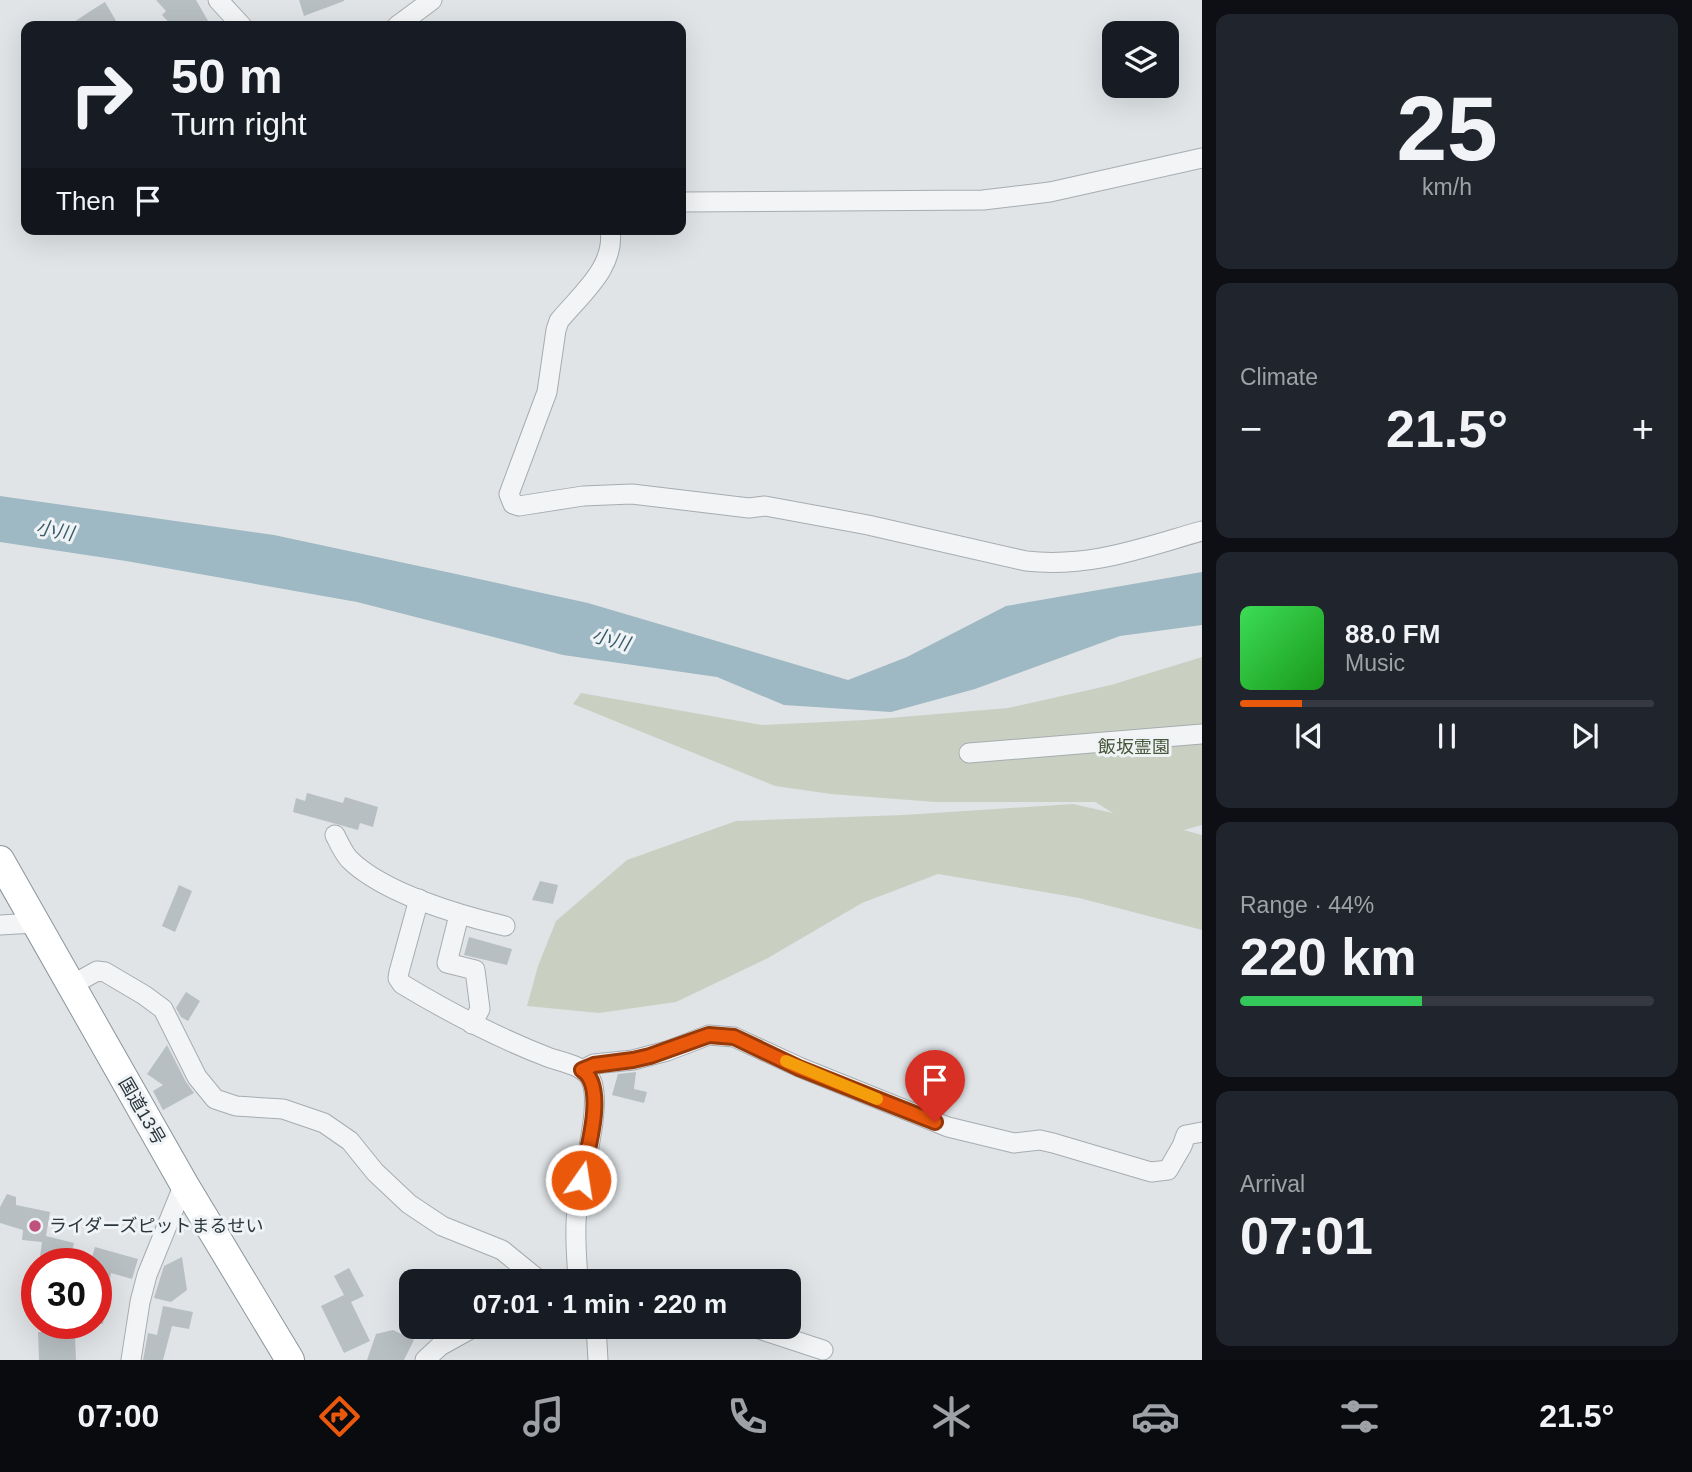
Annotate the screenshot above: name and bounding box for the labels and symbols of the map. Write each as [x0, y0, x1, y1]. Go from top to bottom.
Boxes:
water label: 小川 [34, 517, 77, 544]
water label: 小川 [590, 624, 634, 655]
park label: 飯坂霊園 [1098, 737, 1170, 757]
pin [905, 1050, 965, 1122]
street label: 国道13号 [115, 1074, 169, 1148]
position arrow [544, 1143, 618, 1217]
place label: ライダーズピットまるせい [49, 1216, 263, 1236]
marker: ライダーズピットまるせい [27, 1218, 43, 1234]
speed limit sign: 30 [21, 1248, 112, 1339]

